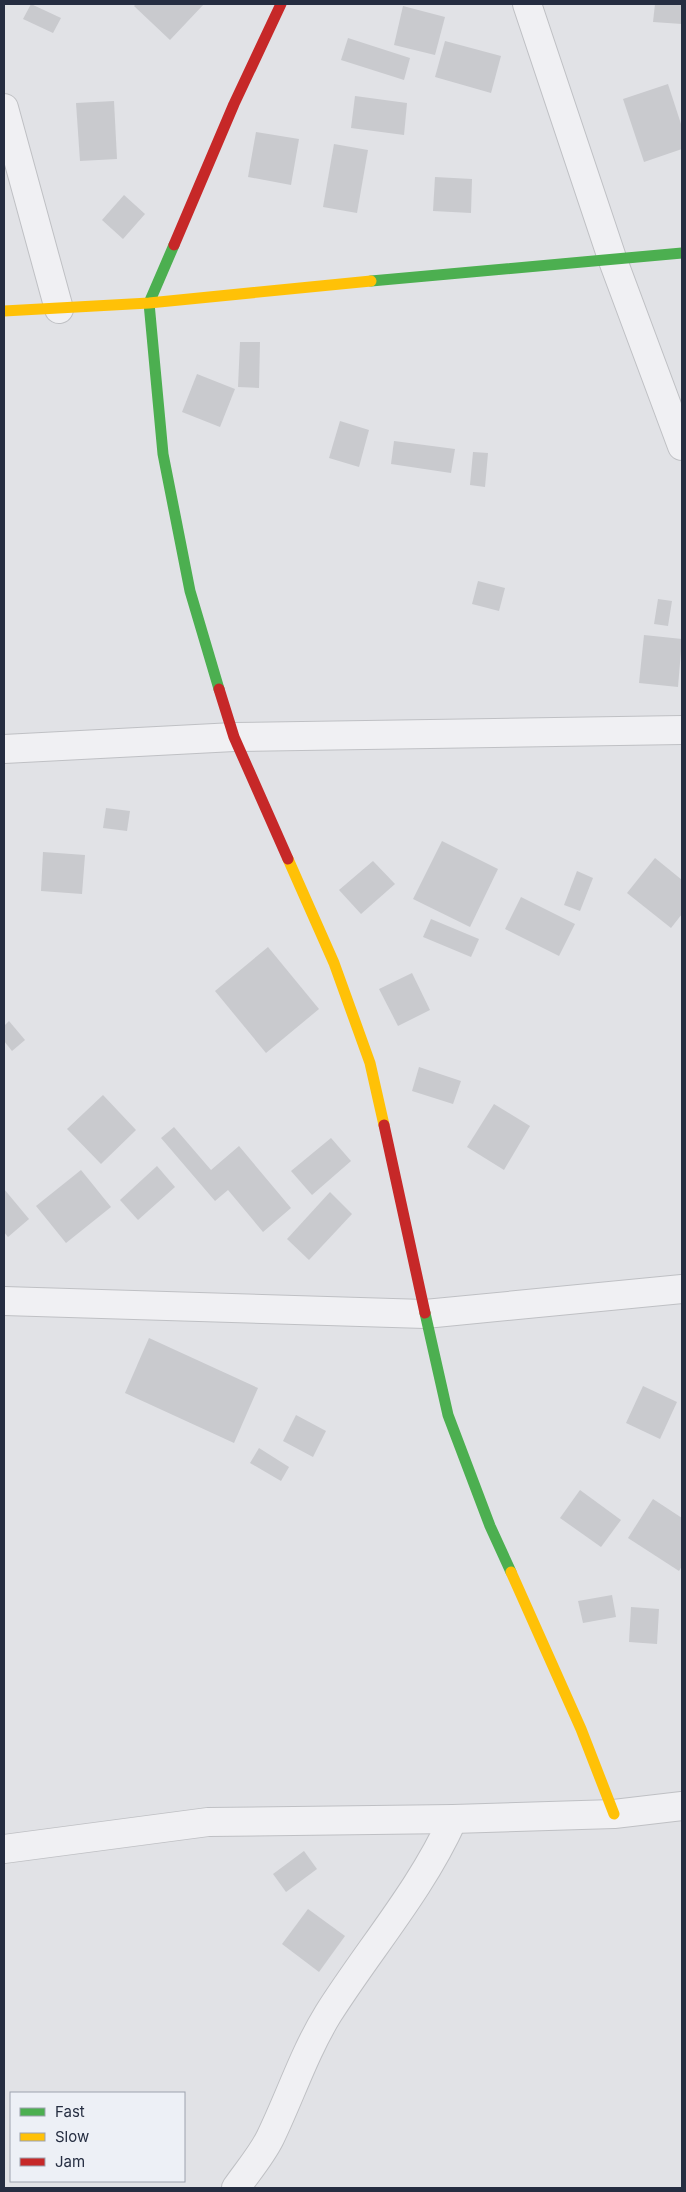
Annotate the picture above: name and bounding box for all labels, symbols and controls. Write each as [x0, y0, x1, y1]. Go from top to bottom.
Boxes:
legend [10, 2092, 185, 2182]
text: Fast [55, 2102, 85, 2121]
text: Slow [55, 2127, 89, 2146]
text: Jam [55, 2152, 85, 2171]

